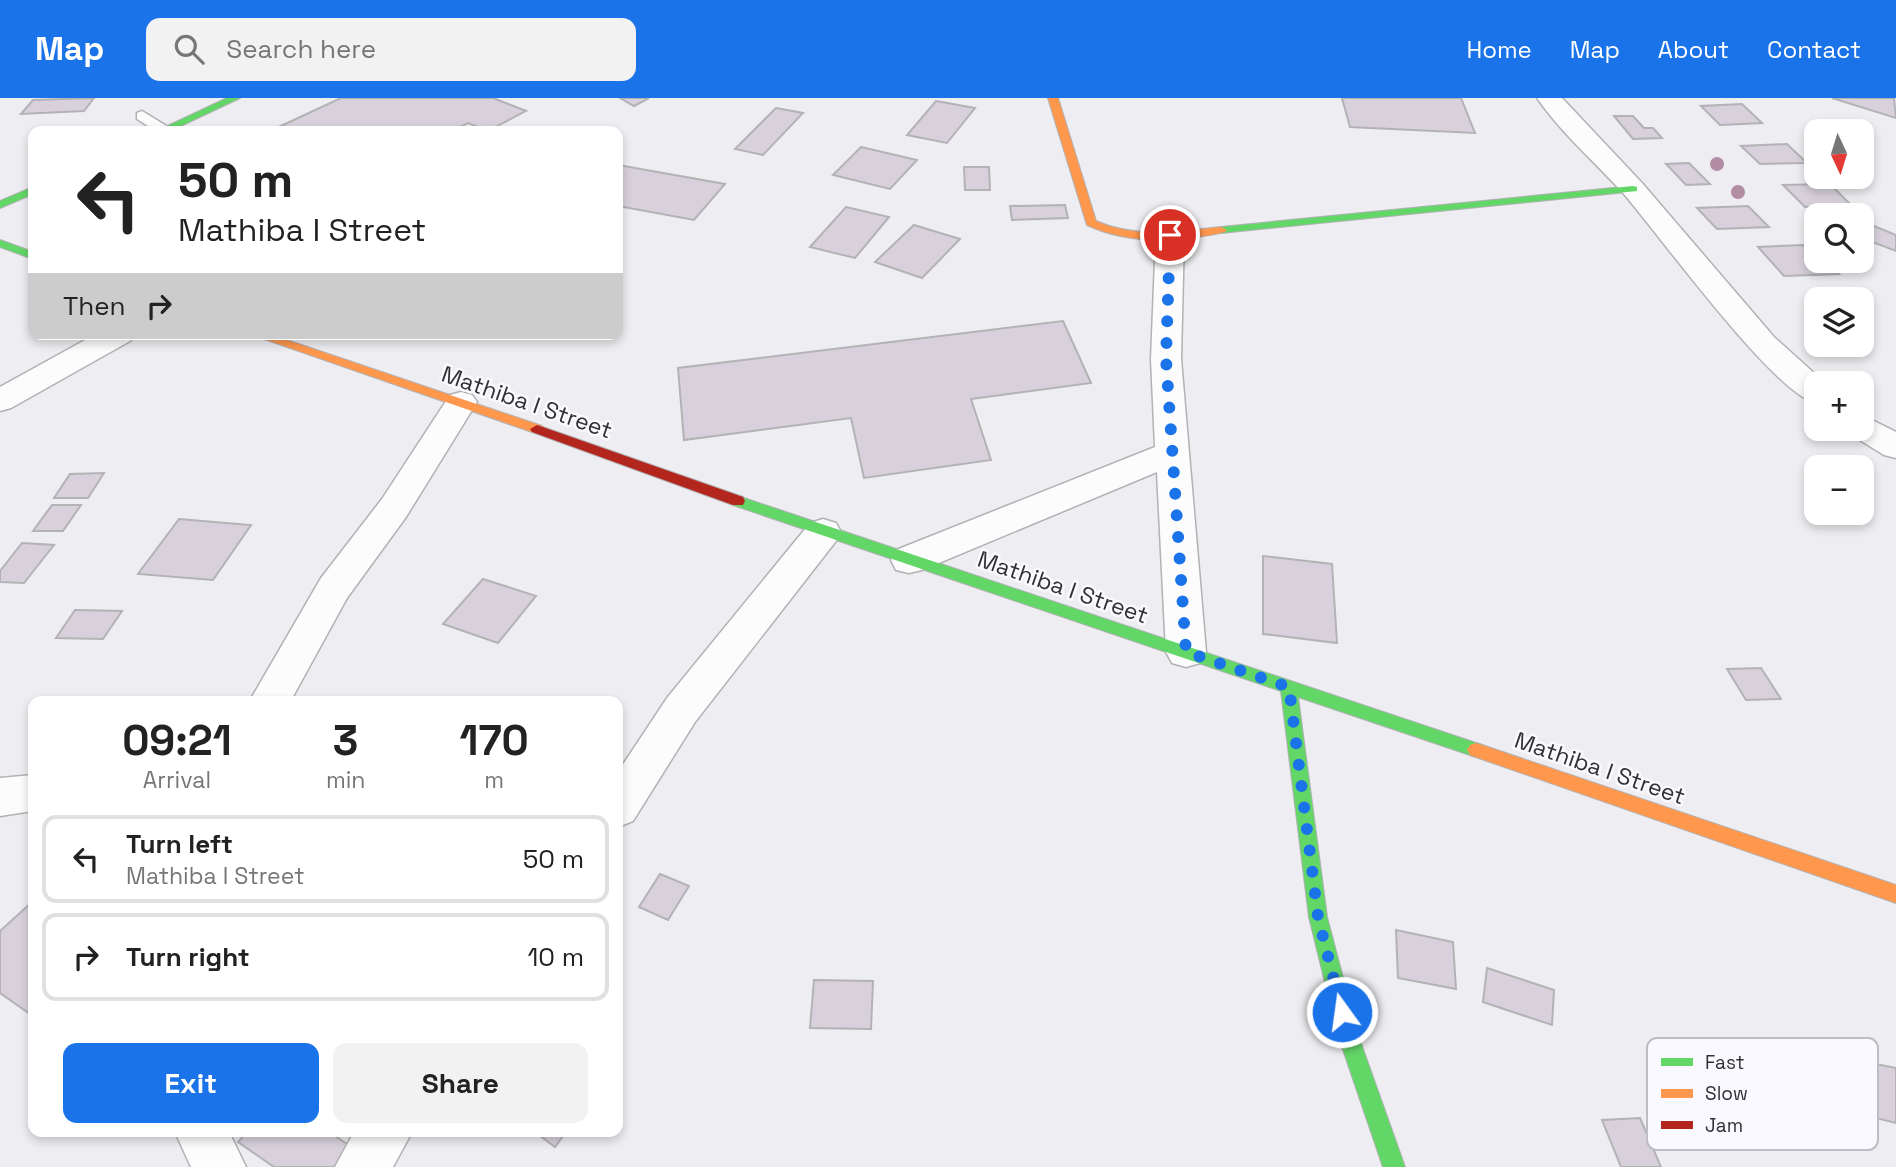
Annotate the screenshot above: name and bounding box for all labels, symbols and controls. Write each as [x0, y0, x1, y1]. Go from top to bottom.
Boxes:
search box [146, 18, 636, 81]
text: Map [35, 28, 104, 70]
icon: search [170, 30, 208, 68]
text: Search here [226, 32, 376, 66]
text: Home [1466, 34, 1532, 65]
text: Map [1570, 34, 1620, 65]
text: About [1658, 34, 1729, 65]
text: Contact [1767, 34, 1861, 65]
north arrow [1804, 119, 1874, 189]
map controls [1804, 119, 1874, 525]
text: 50 m [178, 149, 293, 211]
icon: left [63, 154, 154, 245]
button: search [1804, 203, 1874, 273]
pin [1140, 205, 1200, 265]
text: Mathiba I Street [178, 210, 426, 250]
icon: arrive [1151, 216, 1189, 254]
icon: right [140, 287, 178, 325]
button: layers [1804, 287, 1874, 357]
text: Then [63, 289, 126, 323]
street label: Mathiba I Street [438, 359, 616, 445]
button: + [1804, 371, 1874, 441]
button: − [1804, 455, 1874, 525]
street label: Mathiba I Street [974, 544, 1152, 630]
text: 09:21 [122, 714, 232, 767]
text: 3 [333, 714, 358, 767]
text: 170 [460, 714, 529, 767]
street label: Mathiba I Street [1511, 725, 1689, 811]
text: Arrival [143, 765, 211, 795]
text: min [326, 765, 365, 795]
text: m [484, 765, 504, 795]
text: Turn left [126, 827, 233, 861]
icon: left [67, 840, 105, 878]
text: 50 m [523, 842, 584, 876]
text: Mathiba I Street [126, 861, 304, 891]
icon: right [67, 938, 105, 976]
text: Turn right [126, 940, 250, 974]
text: 10 m [527, 940, 584, 974]
position arrow [1305, 975, 1379, 1049]
legend [1647, 1038, 1878, 1150]
button: Exit [63, 1043, 319, 1123]
button: Share [333, 1043, 588, 1123]
text: Fast [1705, 1050, 1745, 1075]
text: Slow [1705, 1081, 1748, 1106]
text: Jam [1705, 1113, 1743, 1138]

